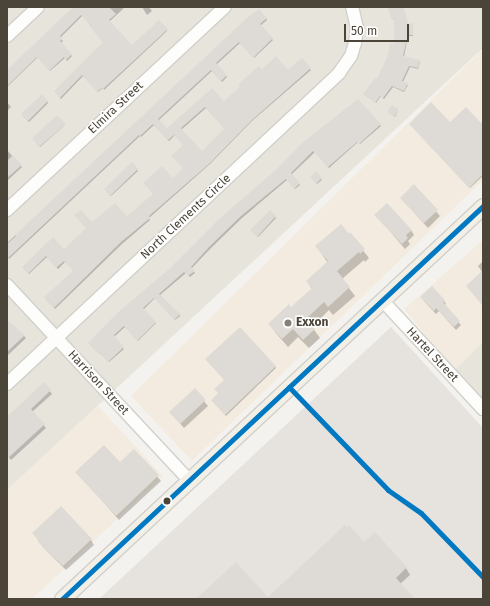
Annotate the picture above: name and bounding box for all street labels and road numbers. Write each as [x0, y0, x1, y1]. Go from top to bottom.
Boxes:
street label: Elmira Street [85, 79, 147, 137]
street label: North Clements Circle [138, 171, 234, 263]
street label: Hartel Street [403, 325, 461, 385]
street label: Harrison Street [65, 348, 131, 418]

